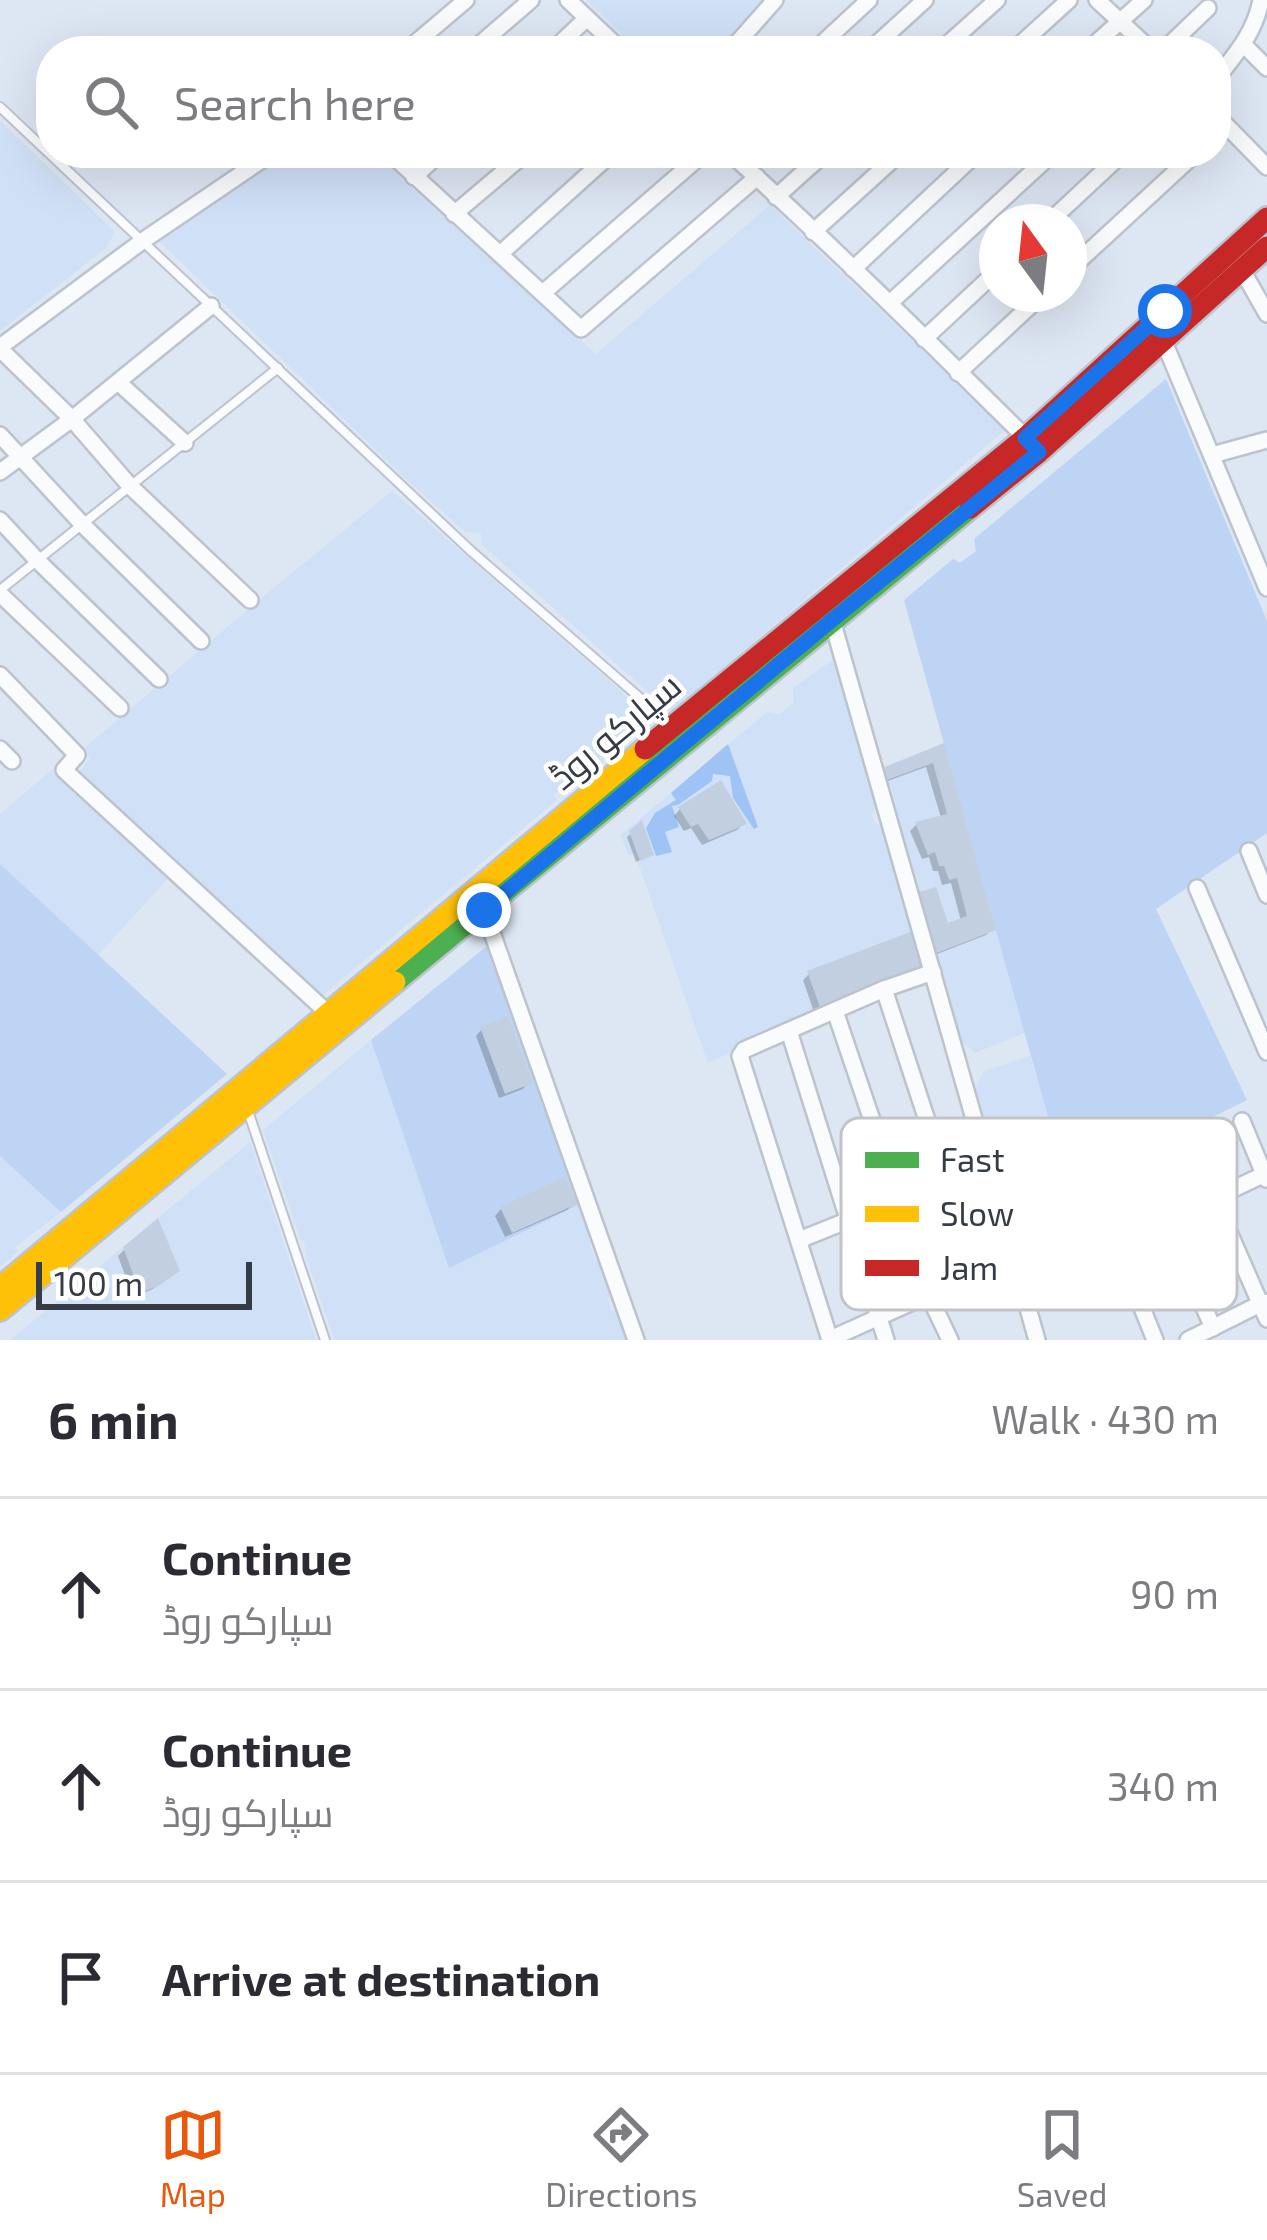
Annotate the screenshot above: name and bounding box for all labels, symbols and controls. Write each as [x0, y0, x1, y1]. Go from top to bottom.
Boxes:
search box [36, 36, 1231, 168]
icon: search [78, 69, 144, 135]
text: Search here [174, 75, 416, 129]
north arrow [979, 204, 1087, 312]
route start [1138, 284, 1192, 338]
street label: سپارکو روڈ [540, 663, 690, 799]
route end [457, 883, 511, 937]
legend [841, 1118, 1237, 1310]
text: Fast [940, 1139, 1004, 1179]
text: Slow [940, 1193, 1014, 1233]
text: Jam [940, 1247, 998, 1287]
scale bar [36, 1256, 252, 1309]
text: 100 m [54, 1263, 143, 1303]
text: 6 min [48, 1388, 179, 1449]
text: Walk · 430 m [991, 1395, 1219, 1442]
text: Continue [162, 1530, 352, 1584]
icon: ahead [48, 1561, 114, 1627]
text: 90 m [1130, 1570, 1219, 1617]
text: سپارکو روڈ [162, 1596, 333, 1643]
text: Continue [162, 1722, 352, 1776]
icon: ahead [48, 1753, 114, 1819]
text: 340 m [1107, 1762, 1219, 1809]
text: سپارکو روڈ [162, 1788, 333, 1835]
icon: arrive [48, 1945, 114, 2011]
text: Arrive at destination [162, 1951, 600, 2005]
tab: Map [160, 2102, 226, 2214]
tab: Directions [545, 2102, 697, 2214]
tab: Saved [1017, 2102, 1107, 2214]

